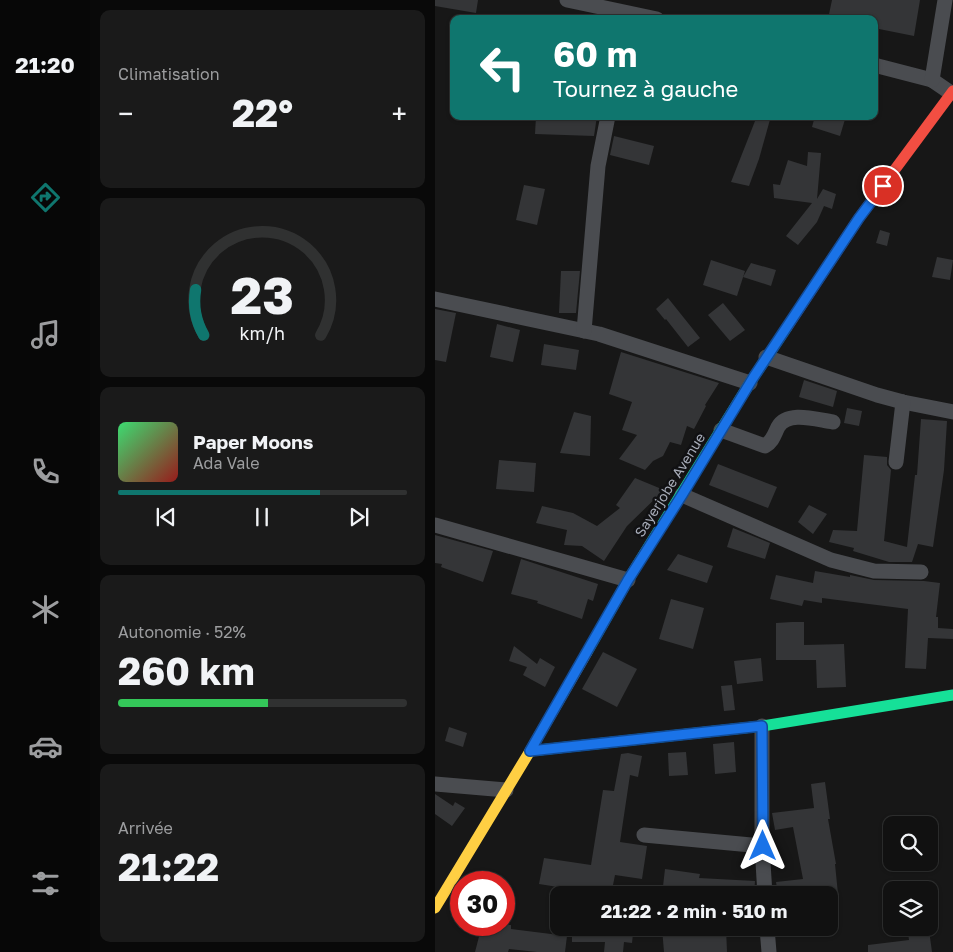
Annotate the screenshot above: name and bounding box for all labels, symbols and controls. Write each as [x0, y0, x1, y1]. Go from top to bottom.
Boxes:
text: 60 m [553, 33, 637, 75]
icon: left [470, 35, 535, 100]
text: 21:20 [15, 51, 75, 78]
text: Climatisation [118, 64, 220, 84]
text: Tournez à gauche [553, 75, 738, 102]
text: 22° [232, 90, 293, 135]
text: − [118, 97, 133, 130]
text: + [392, 97, 407, 130]
pin [862, 165, 904, 207]
icon: arrive [869, 172, 897, 200]
icon: directions [28, 180, 63, 215]
text: 23 [231, 263, 294, 325]
icon: music [28, 317, 63, 352]
text: km/h [240, 322, 285, 344]
text: Paper Moons [193, 430, 313, 453]
street label: Sayerjobe Avenue [631, 430, 708, 540]
text: Ada Vale [193, 453, 259, 473]
icon: phone [28, 454, 63, 489]
icon: previous [152, 503, 180, 531]
icon: pause [248, 503, 276, 531]
icon: next [345, 503, 373, 531]
icon: climate [28, 592, 63, 627]
text: Autonomie · 52% [118, 622, 246, 642]
text: 260 km [118, 648, 255, 693]
icon: car [28, 729, 63, 764]
map controls [883, 816, 938, 936]
button: search [883, 816, 938, 871]
text: Arrivée [118, 818, 173, 838]
position arrow [736, 819, 788, 871]
text: 21:22 [118, 844, 219, 889]
icon: filters [28, 866, 63, 901]
speed limit sign: 30 [450, 871, 515, 936]
button: layers [883, 881, 938, 936]
text: 21:22 · 2 min · 510 m [601, 899, 787, 922]

